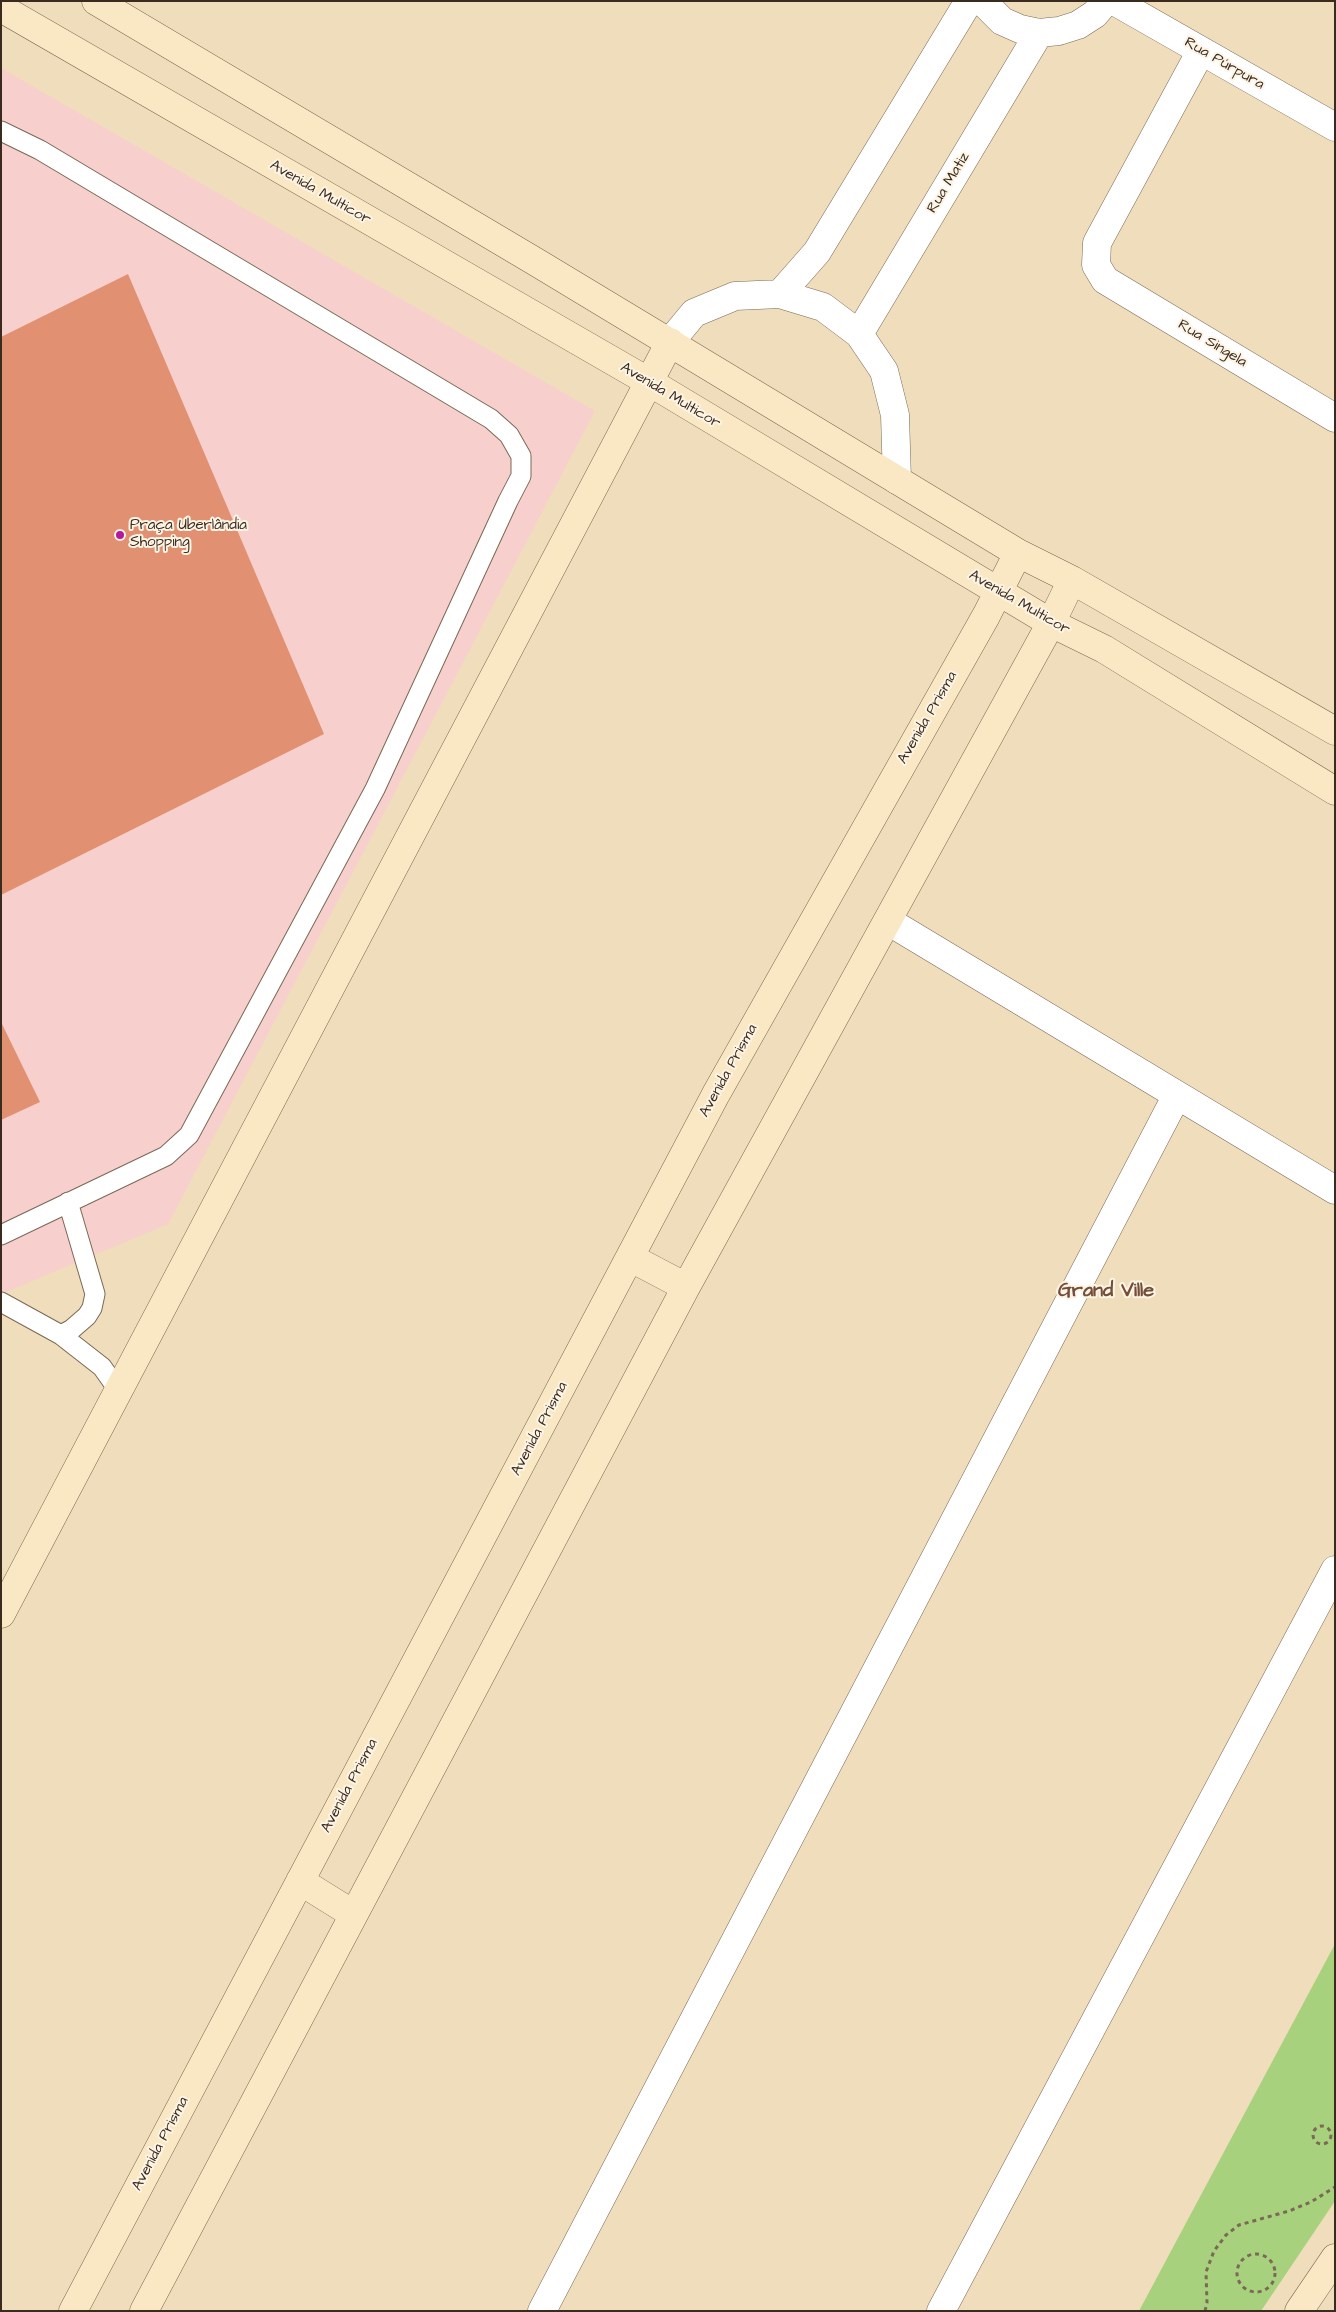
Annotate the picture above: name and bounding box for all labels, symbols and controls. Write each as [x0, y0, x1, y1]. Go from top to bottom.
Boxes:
street label: Rua Púrpura [1181, 34, 1267, 94]
street label: Rua Matiz [924, 149, 974, 217]
street label: Avenida Multicor [266, 157, 374, 229]
street label: Rua Singela [1174, 316, 1250, 372]
street label: Avenida Multicor [617, 359, 723, 433]
place label: Praça Uberlândia Shopping [130, 517, 247, 552]
marker: Praça Uberlândia Shopping [114, 529, 126, 541]
street label: Avenida Multicor [965, 567, 1073, 639]
street label: Avenida Prisma [894, 669, 962, 767]
street label: Avenida Prisma [696, 1021, 762, 1121]
district label: Grand Ville [1058, 1280, 1154, 1304]
street label: Avenida Prisma [508, 1379, 572, 1479]
street label: Avenida Prisma [318, 1736, 382, 1836]
street label: Avenida Prisma [129, 2094, 193, 2194]

